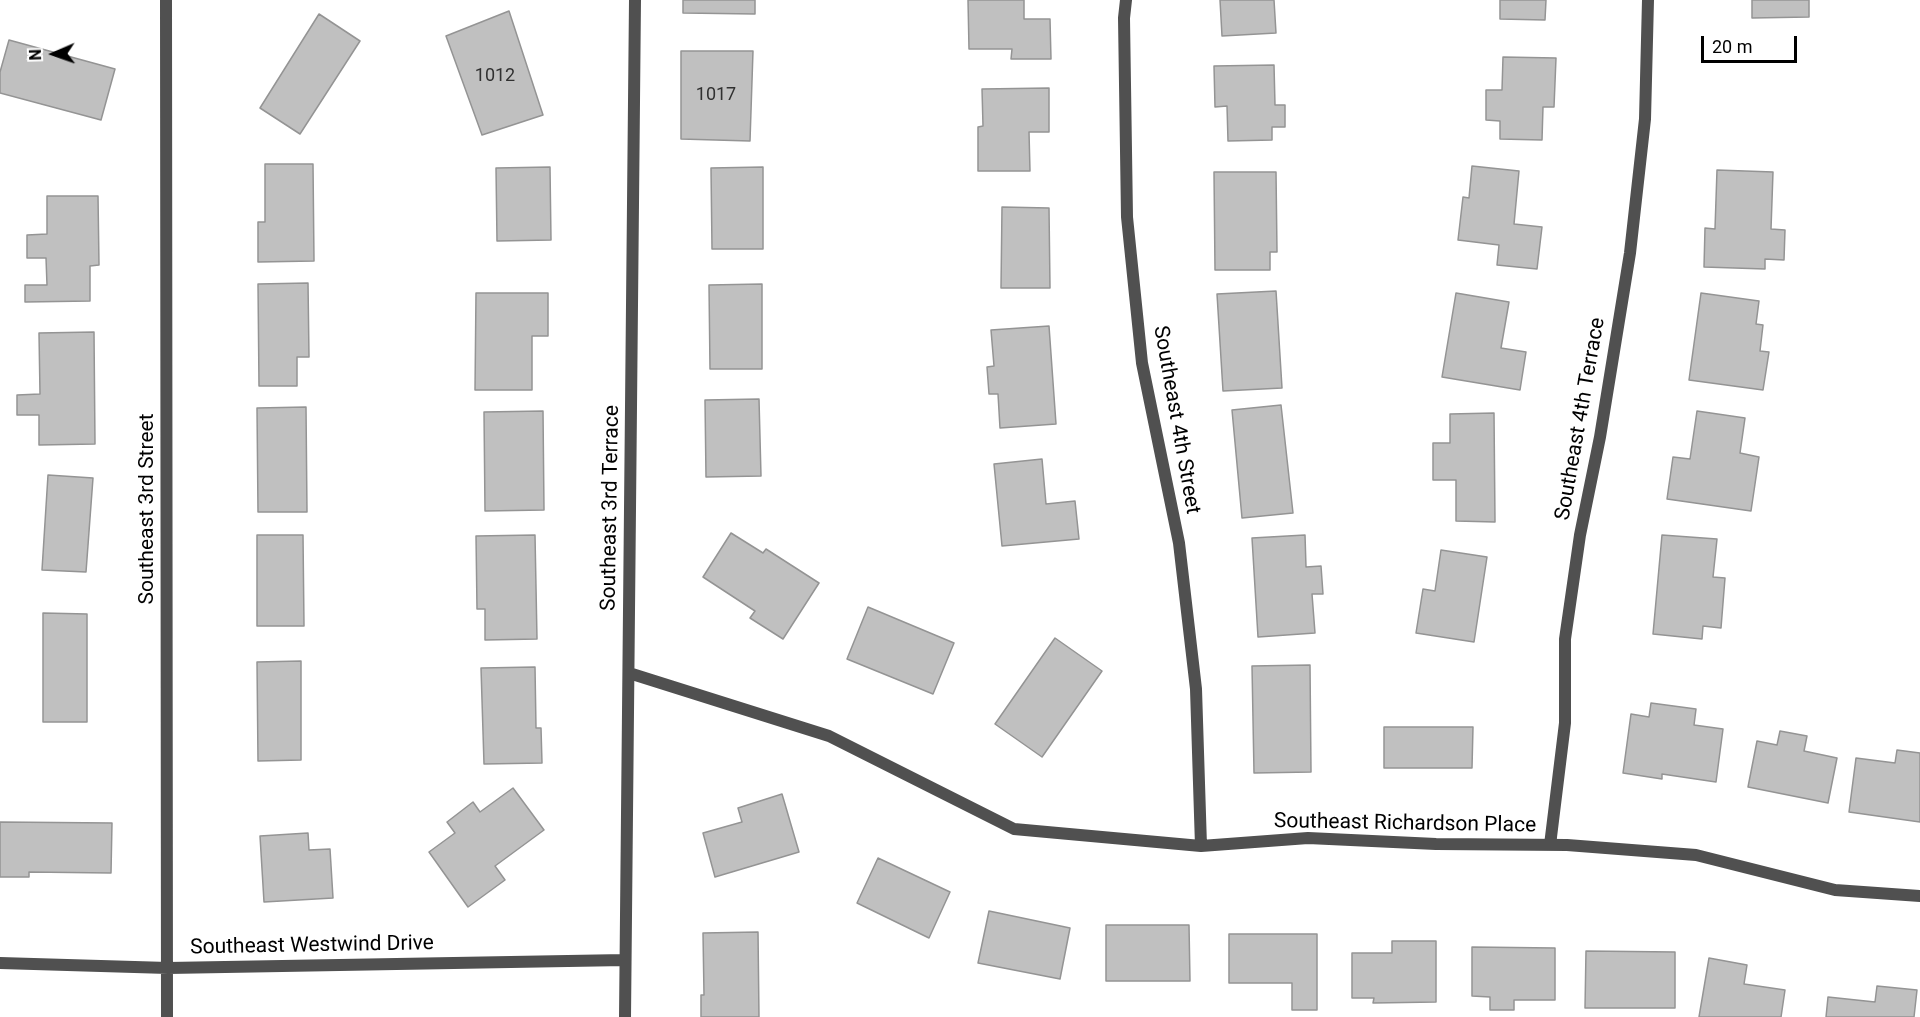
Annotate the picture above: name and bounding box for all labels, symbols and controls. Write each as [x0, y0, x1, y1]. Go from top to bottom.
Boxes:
north arrow [24, 24, 84, 84]
scale bar [1704, 24, 1800, 62]
text: 20 m [1712, 36, 1752, 57]
text: N [26, 49, 45, 61]
house number: 1012 [475, 65, 515, 87]
house number: 1017 [696, 84, 736, 106]
street label: Southeast 4th Terrace [1551, 316, 1611, 522]
street label: Southeast 4th Street [1147, 324, 1205, 516]
street label: Southeast 3rd Terrace [597, 405, 625, 611]
street label: Southeast 3rd Street [135, 413, 161, 605]
street label: Southeast Richardson Place [1274, 809, 1536, 839]
street label: Southeast Westwind Drive [190, 931, 434, 961]

